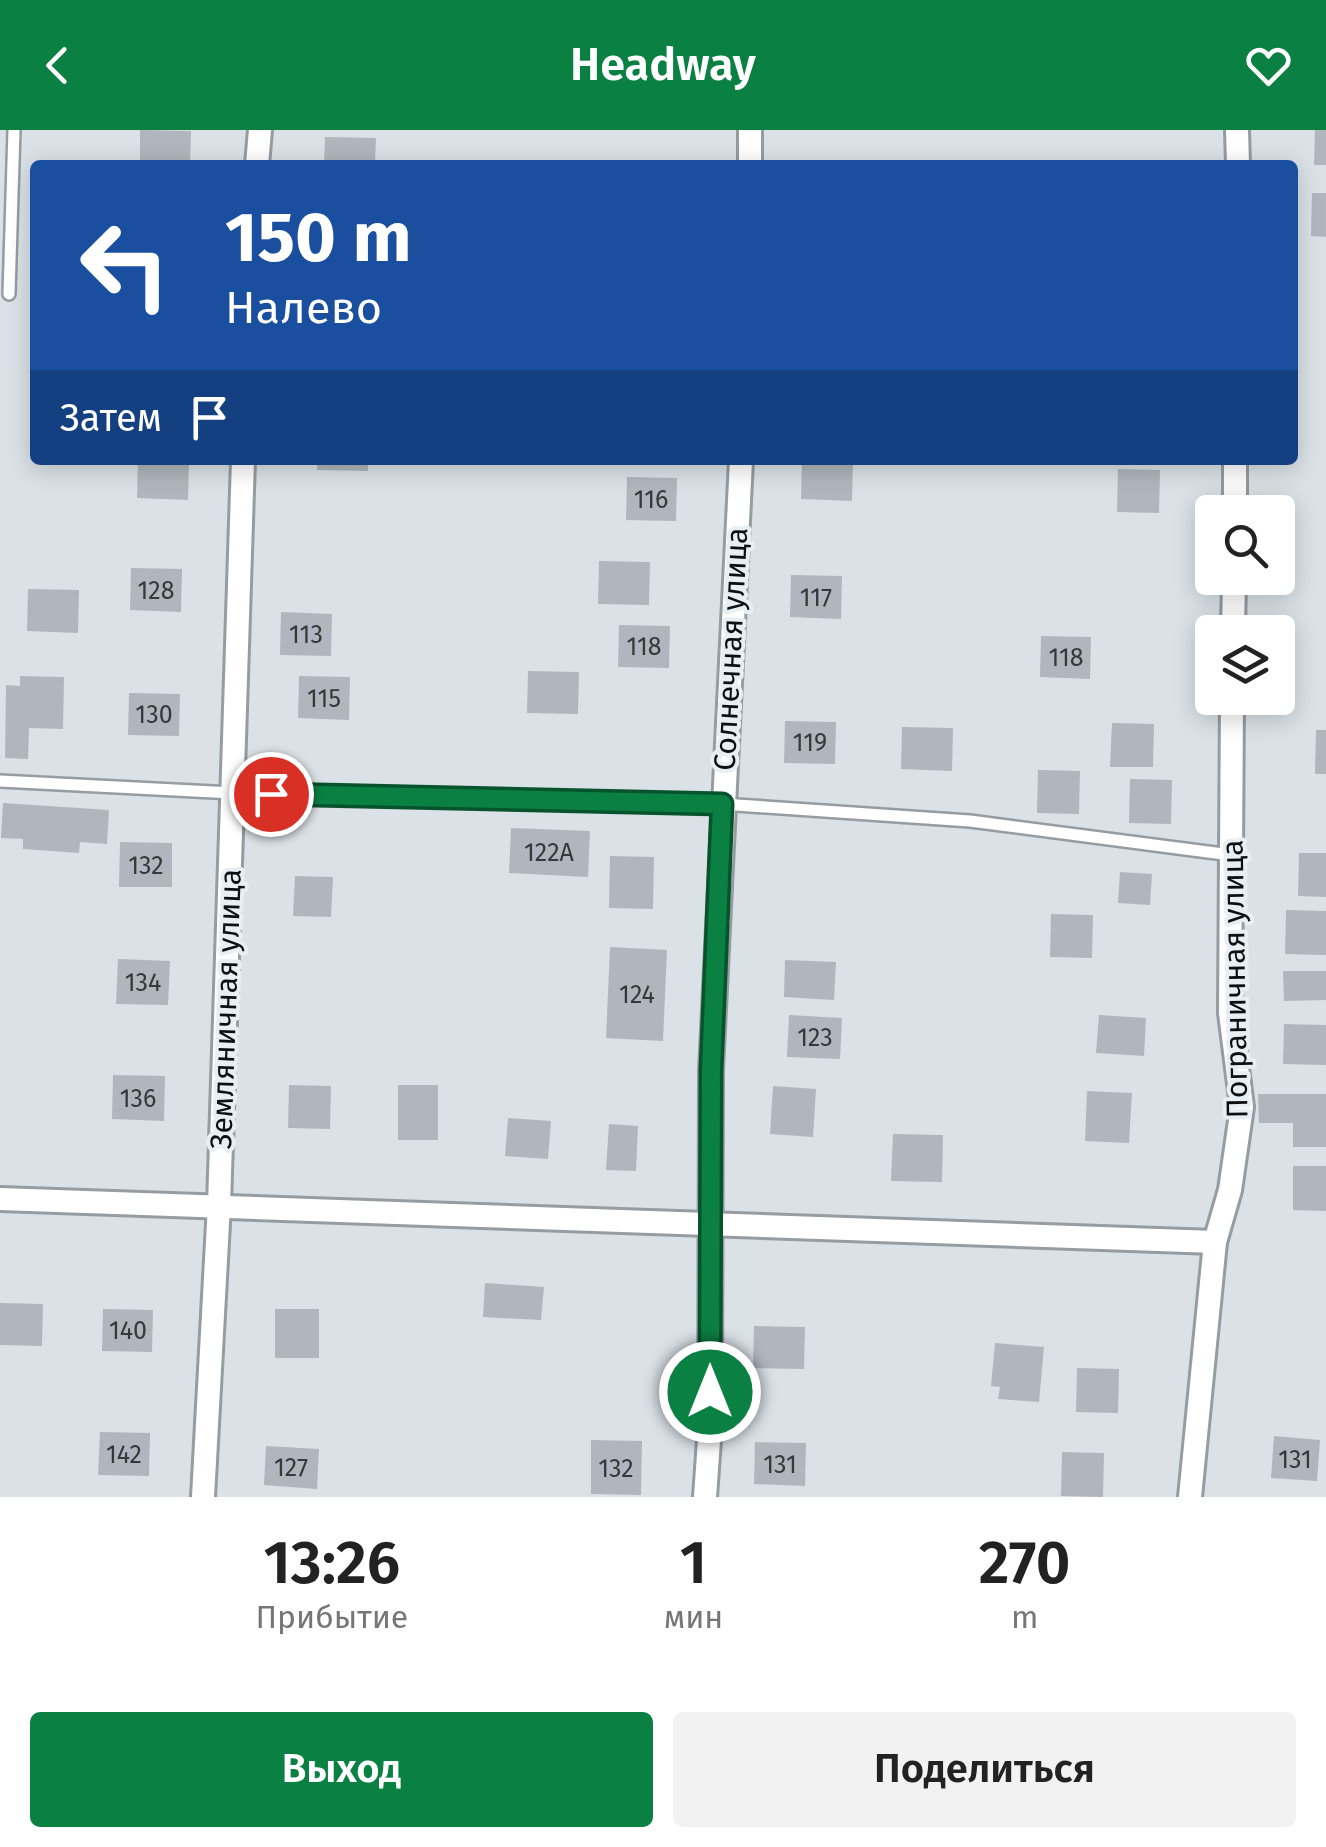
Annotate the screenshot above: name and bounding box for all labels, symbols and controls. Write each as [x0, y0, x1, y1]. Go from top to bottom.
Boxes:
icon: back [30, 38, 85, 93]
text: Headway [570, 38, 756, 92]
icon: heart [1241, 38, 1296, 93]
text: 150 m [225, 196, 412, 280]
icon: left [60, 200, 190, 330]
text: Налево [225, 281, 382, 335]
icon: arrive [182, 390, 237, 445]
text: Затем [60, 395, 162, 441]
house number: 116 [634, 485, 668, 515]
map controls [1195, 495, 1295, 715]
button: search [1195, 495, 1295, 595]
street label: Солнечная улица [707, 526, 755, 772]
house number: 128 [138, 576, 174, 606]
house number: 117 [800, 583, 832, 613]
button: layers [1195, 615, 1295, 715]
house number: 113 [289, 620, 323, 650]
house number: 118 [626, 632, 662, 662]
house number: 118 [1048, 643, 1084, 673]
house number: 115 [307, 684, 341, 714]
house number: 130 [135, 700, 173, 730]
house number: 119 [793, 728, 827, 758]
pin [229, 752, 314, 837]
icon: arrive [244, 767, 299, 822]
house number: 122А [524, 838, 575, 868]
street label: Пограничная улица [1215, 839, 1255, 1119]
house number: 132 [128, 851, 164, 881]
street label: Земляничная улица [203, 868, 249, 1150]
house number: 134 [125, 968, 161, 998]
house number: 124 [619, 980, 655, 1010]
house number: 123 [797, 1023, 833, 1053]
house number: 136 [120, 1084, 156, 1114]
house number: 140 [109, 1316, 147, 1346]
position arrow [658, 1340, 762, 1444]
house number: 142 [106, 1440, 142, 1470]
house number: 131 [1278, 1445, 1312, 1475]
house number: 131 [763, 1450, 797, 1480]
house number: 127 [274, 1453, 308, 1483]
house number: 132 [598, 1454, 634, 1484]
text: 13:26 [263, 1527, 400, 1599]
text: 1 [680, 1527, 707, 1599]
text: 270 [979, 1527, 1071, 1599]
text: Прибытие [255, 1598, 408, 1636]
text: мин [664, 1598, 723, 1636]
text: m [1011, 1598, 1038, 1636]
button: Выход [30, 1712, 653, 1827]
button: Поделиться [673, 1712, 1296, 1827]

